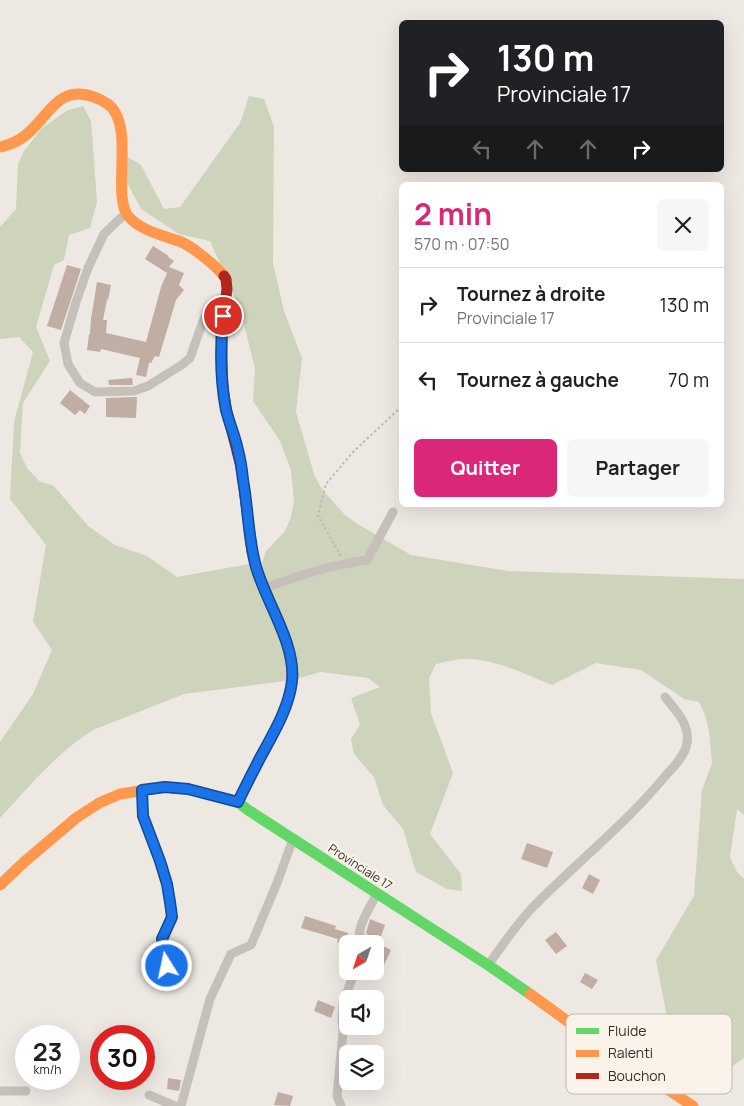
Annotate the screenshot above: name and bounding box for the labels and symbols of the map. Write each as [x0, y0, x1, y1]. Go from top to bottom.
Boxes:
pin [202, 295, 244, 337]
street label: Provinciale 17 [325, 840, 396, 894]
north arrow [339, 935, 384, 980]
position arrow [140, 939, 192, 991]
legend [566, 1014, 732, 1094]
text: Fluide [608, 1021, 646, 1040]
speed limit sign: 30 [90, 1025, 155, 1090]
text: Ralenti [608, 1043, 653, 1062]
text: Bouchon [608, 1066, 666, 1085]

